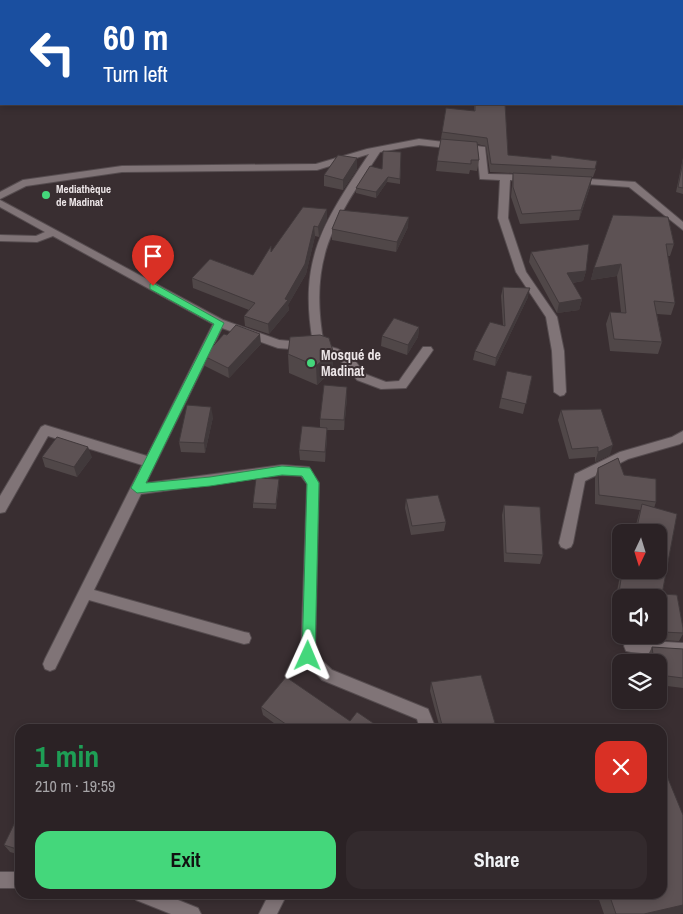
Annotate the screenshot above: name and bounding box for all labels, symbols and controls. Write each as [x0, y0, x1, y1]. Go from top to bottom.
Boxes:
text: 60 m [103, 14, 168, 61]
icon: left [20, 20, 85, 85]
text: Turn left [103, 59, 168, 89]
place label: Mediathèque de Madinat [56, 182, 111, 209]
marker: Mediathèque de Madinat [40, 189, 52, 201]
pin [132, 235, 174, 286]
icon: arrive [139, 242, 167, 270]
place label: Mosqué de Madinat [321, 346, 381, 380]
marker: Mosqué de Madinat [305, 357, 317, 369]
north arrow [612, 524, 668, 579]
map controls [612, 524, 667, 709]
button: sound [612, 589, 667, 644]
position arrow [281, 629, 333, 681]
button: layers [612, 654, 667, 709]
text: 1 min [35, 736, 99, 776]
button: close [595, 741, 647, 793]
text: 210 m · 19:59 [35, 775, 115, 797]
button: Exit [35, 831, 336, 889]
button: Share [346, 831, 647, 889]

